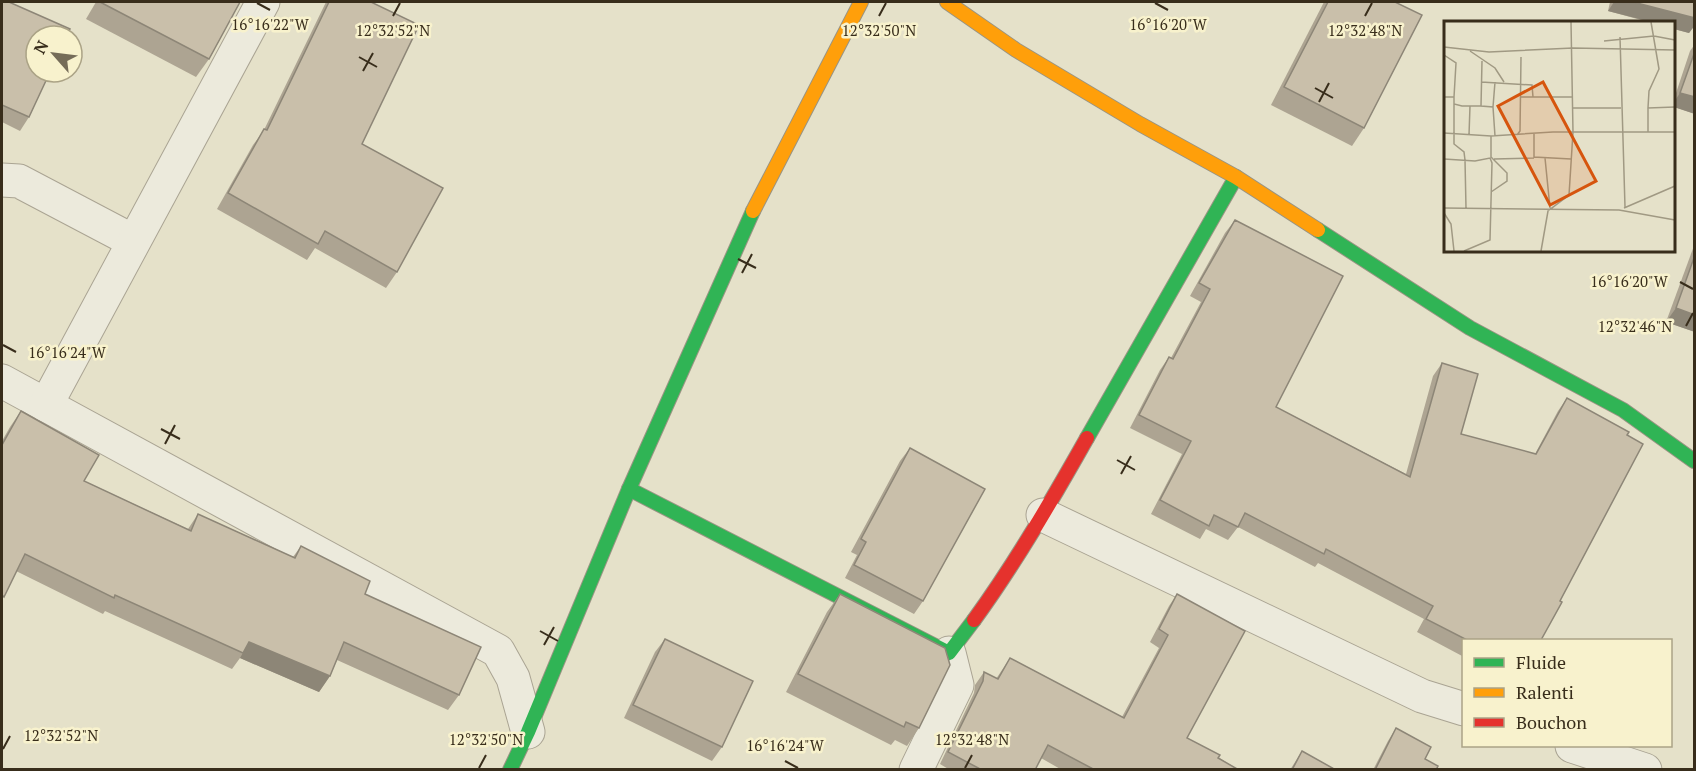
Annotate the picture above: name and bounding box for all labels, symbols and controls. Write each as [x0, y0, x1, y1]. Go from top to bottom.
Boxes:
text: 16°16'22"W [231, 14, 310, 34]
text: 16°16'20"W [1129, 14, 1208, 34]
text: 12°32'52"N [356, 20, 430, 40]
text: 12°32'50"N [842, 20, 916, 40]
text: 12°32'48"N [1328, 20, 1402, 40]
inset map [1444, 21, 1675, 252]
north arrow [24, 24, 84, 84]
text: N [28, 36, 53, 57]
text: 16°16'20"W [1590, 271, 1669, 291]
text: 12°32'46"N [1598, 316, 1672, 336]
text: 16°16'24"W [28, 342, 107, 362]
legend [1462, 639, 1672, 747]
text: Fluide [1516, 650, 1566, 674]
text: Ralenti [1516, 680, 1574, 704]
text: Bouchon [1516, 710, 1587, 734]
text: 12°32'52"N [24, 725, 98, 745]
text: 12°32'50"N [449, 729, 523, 749]
text: 12°32'48"N [935, 729, 1009, 749]
text: 16°16'24"W [746, 735, 825, 755]

